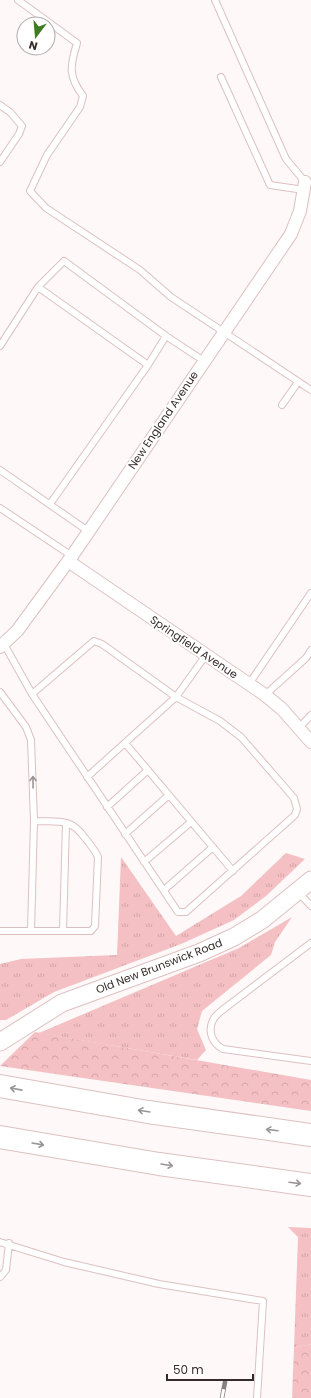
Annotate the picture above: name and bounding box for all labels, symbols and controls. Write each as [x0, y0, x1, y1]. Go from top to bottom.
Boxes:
north arrow [16, 16, 56, 56]
text: N [27, 37, 39, 54]
street label: New England Avenue [124, 368, 202, 472]
street label: Springfield Avenue [147, 612, 241, 682]
one-way arrow [29, 776, 37, 789]
street label: Old New Brunswick Road [93, 934, 225, 998]
one-way arrow [10, 1084, 23, 1092]
one-way arrow [138, 1107, 151, 1115]
one-way arrow [266, 1126, 279, 1134]
one-way arrow [31, 1140, 44, 1148]
one-way arrow [160, 1161, 173, 1169]
one-way arrow [288, 1180, 301, 1187]
scale bar [167, 1356, 253, 1382]
text: 50 m [173, 1361, 204, 1378]

